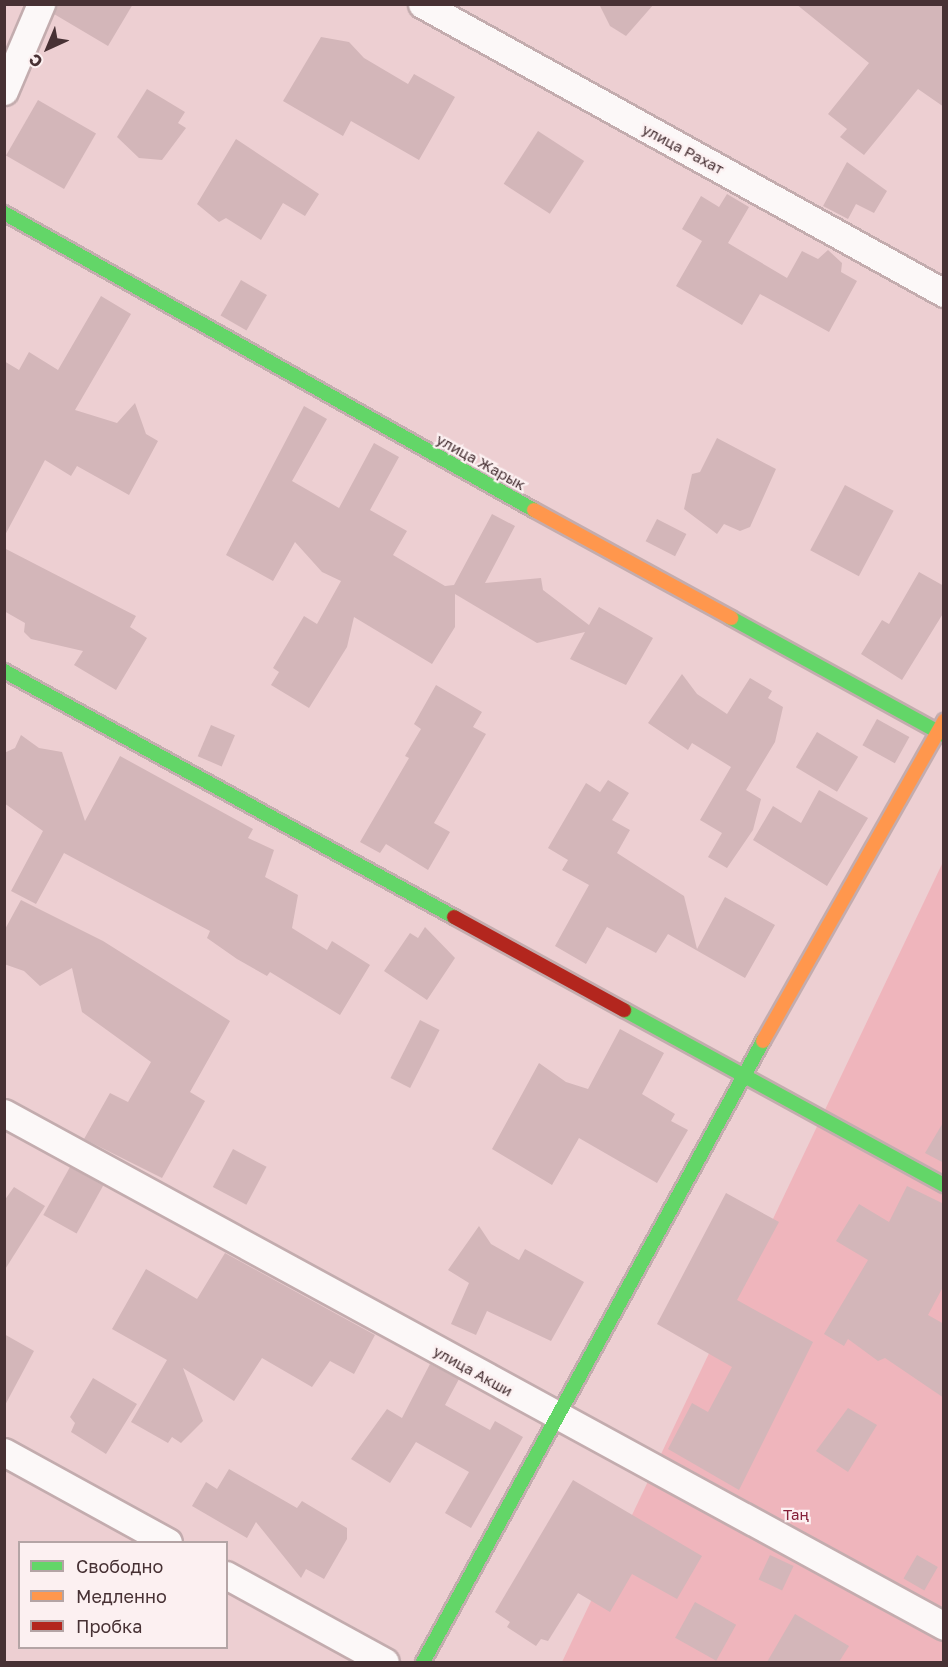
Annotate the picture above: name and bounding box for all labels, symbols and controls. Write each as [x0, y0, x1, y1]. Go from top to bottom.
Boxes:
north arrow [18, 18, 78, 78]
text: С [24, 50, 47, 72]
street label: улица Рахат [639, 120, 727, 178]
street label: улица Жарык [433, 430, 529, 494]
street label: улица Акши [430, 1342, 516, 1400]
park label: Таң [783, 1506, 809, 1524]
legend [18, 1541, 228, 1649]
text: Свободно [76, 1555, 163, 1577]
text: Медленно [76, 1585, 167, 1607]
text: Пробка [76, 1615, 142, 1637]

